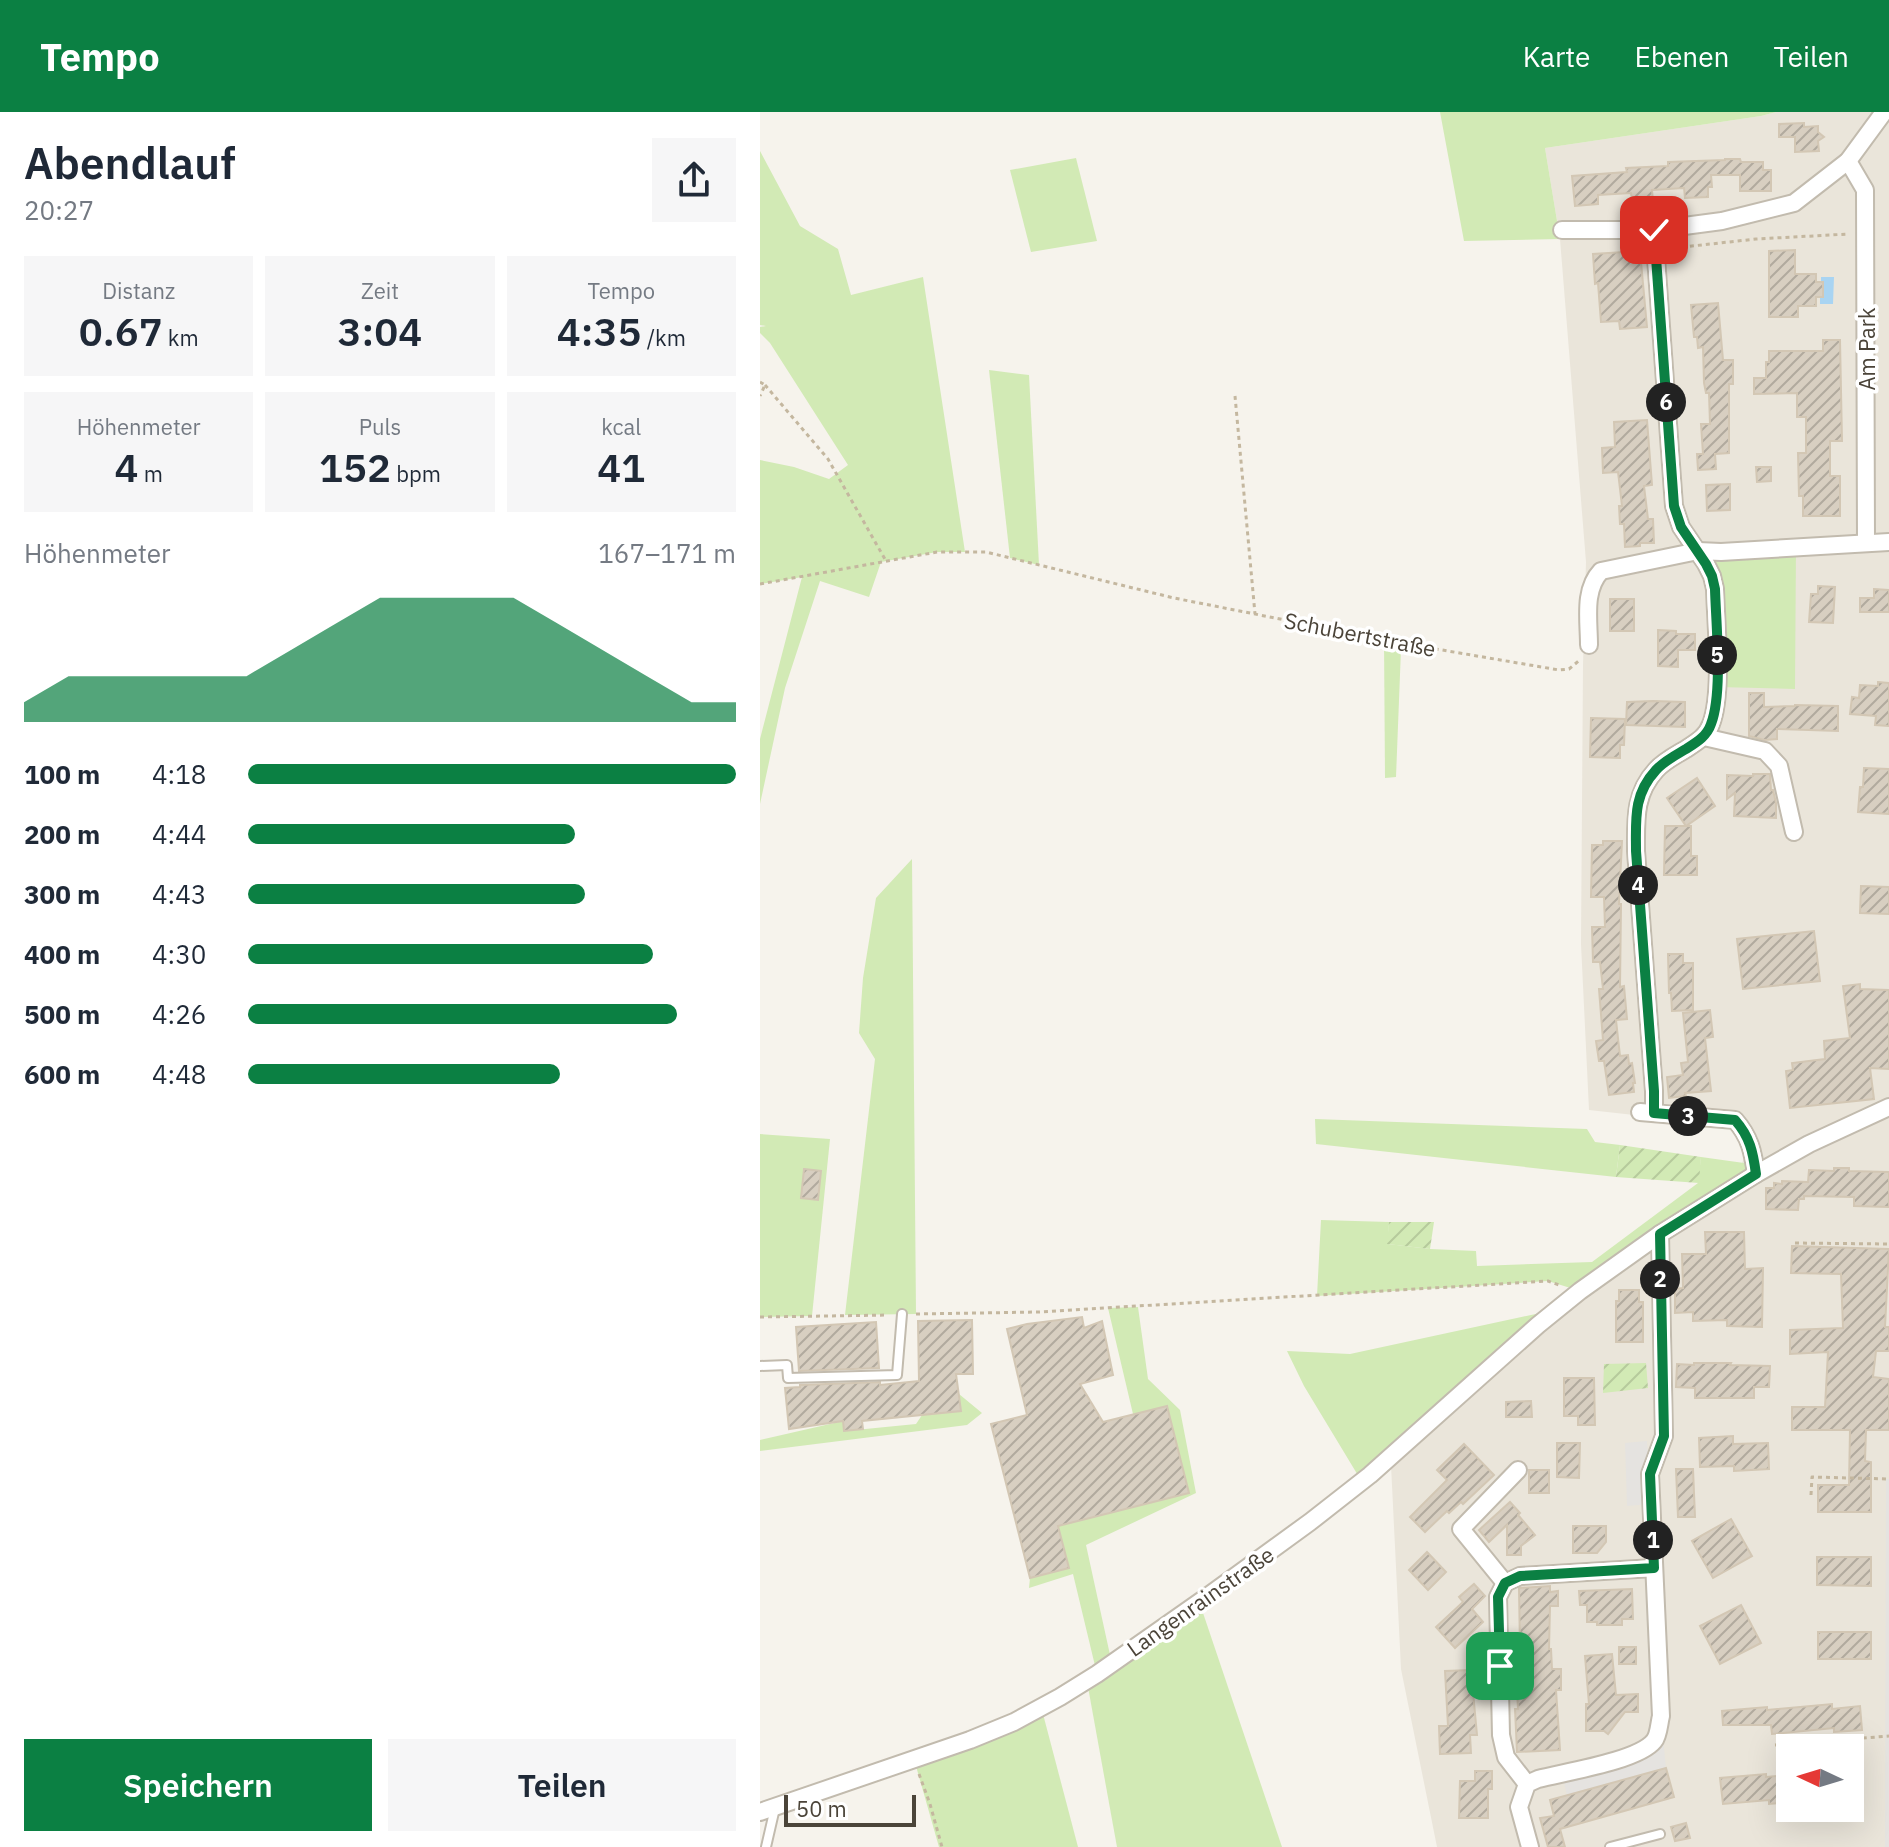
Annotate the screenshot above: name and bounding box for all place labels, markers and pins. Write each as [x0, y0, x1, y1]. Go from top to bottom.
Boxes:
pin [1620, 196, 1688, 264]
pin: 6 [1646, 382, 1686, 422]
pin: 5 [1697, 635, 1737, 675]
pin: 4 [1618, 865, 1658, 905]
pin: 3 [1668, 1096, 1708, 1136]
pin: 2 [1640, 1259, 1680, 1299]
pin: 1 [1633, 1520, 1673, 1560]
pin [1466, 1632, 1534, 1700]

